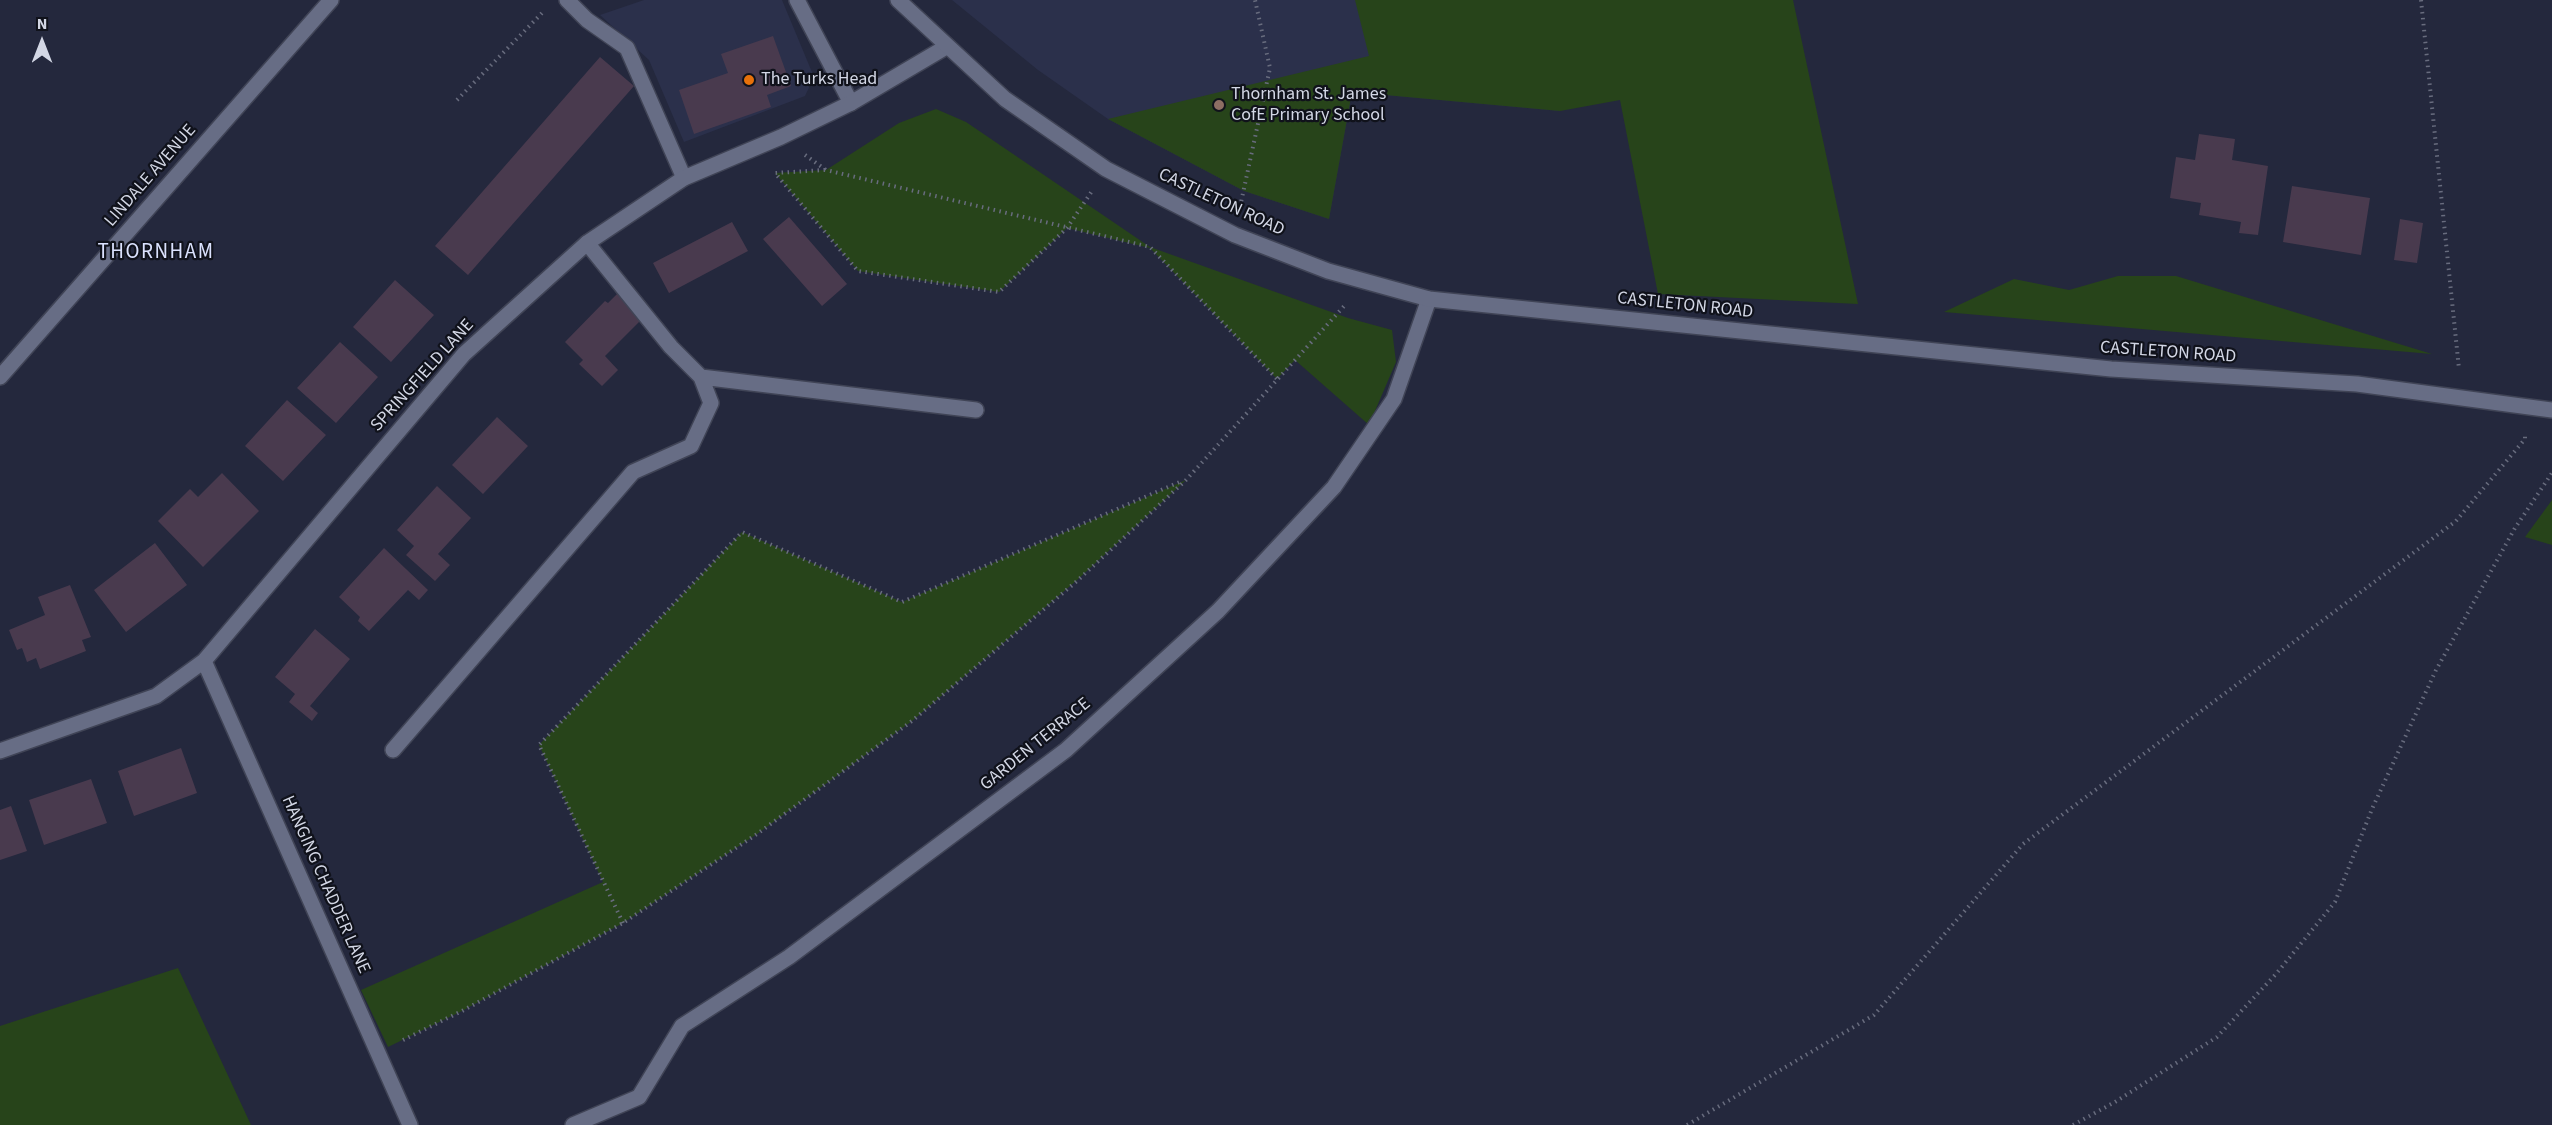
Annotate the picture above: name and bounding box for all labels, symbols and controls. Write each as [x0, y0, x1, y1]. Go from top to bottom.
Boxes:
north arrow [12, 12, 72, 72]
text: N [37, 13, 47, 35]
place label: The Turks Head [761, 69, 877, 91]
marker: The Turks Head [742, 73, 756, 87]
place label: Thornham St. James CofE Primary School [1231, 84, 1386, 127]
marker: Thornham St. James CofE Primary School [1212, 98, 1226, 112]
street label: LINDALE AVENUE [101, 120, 201, 232]
street label: CASTLETON ROAD [1155, 164, 1287, 242]
district label: THORNHAM [98, 240, 214, 266]
street label: CASTLETON ROAD [1616, 288, 1754, 324]
street label: SPRINGFIELD LANE [367, 315, 479, 437]
street label: CASTLETON ROAD [2099, 337, 2237, 369]
street label: GARDEN TERRACE [976, 694, 1096, 796]
street label: HANGING CHADDER LANE [276, 793, 374, 977]

